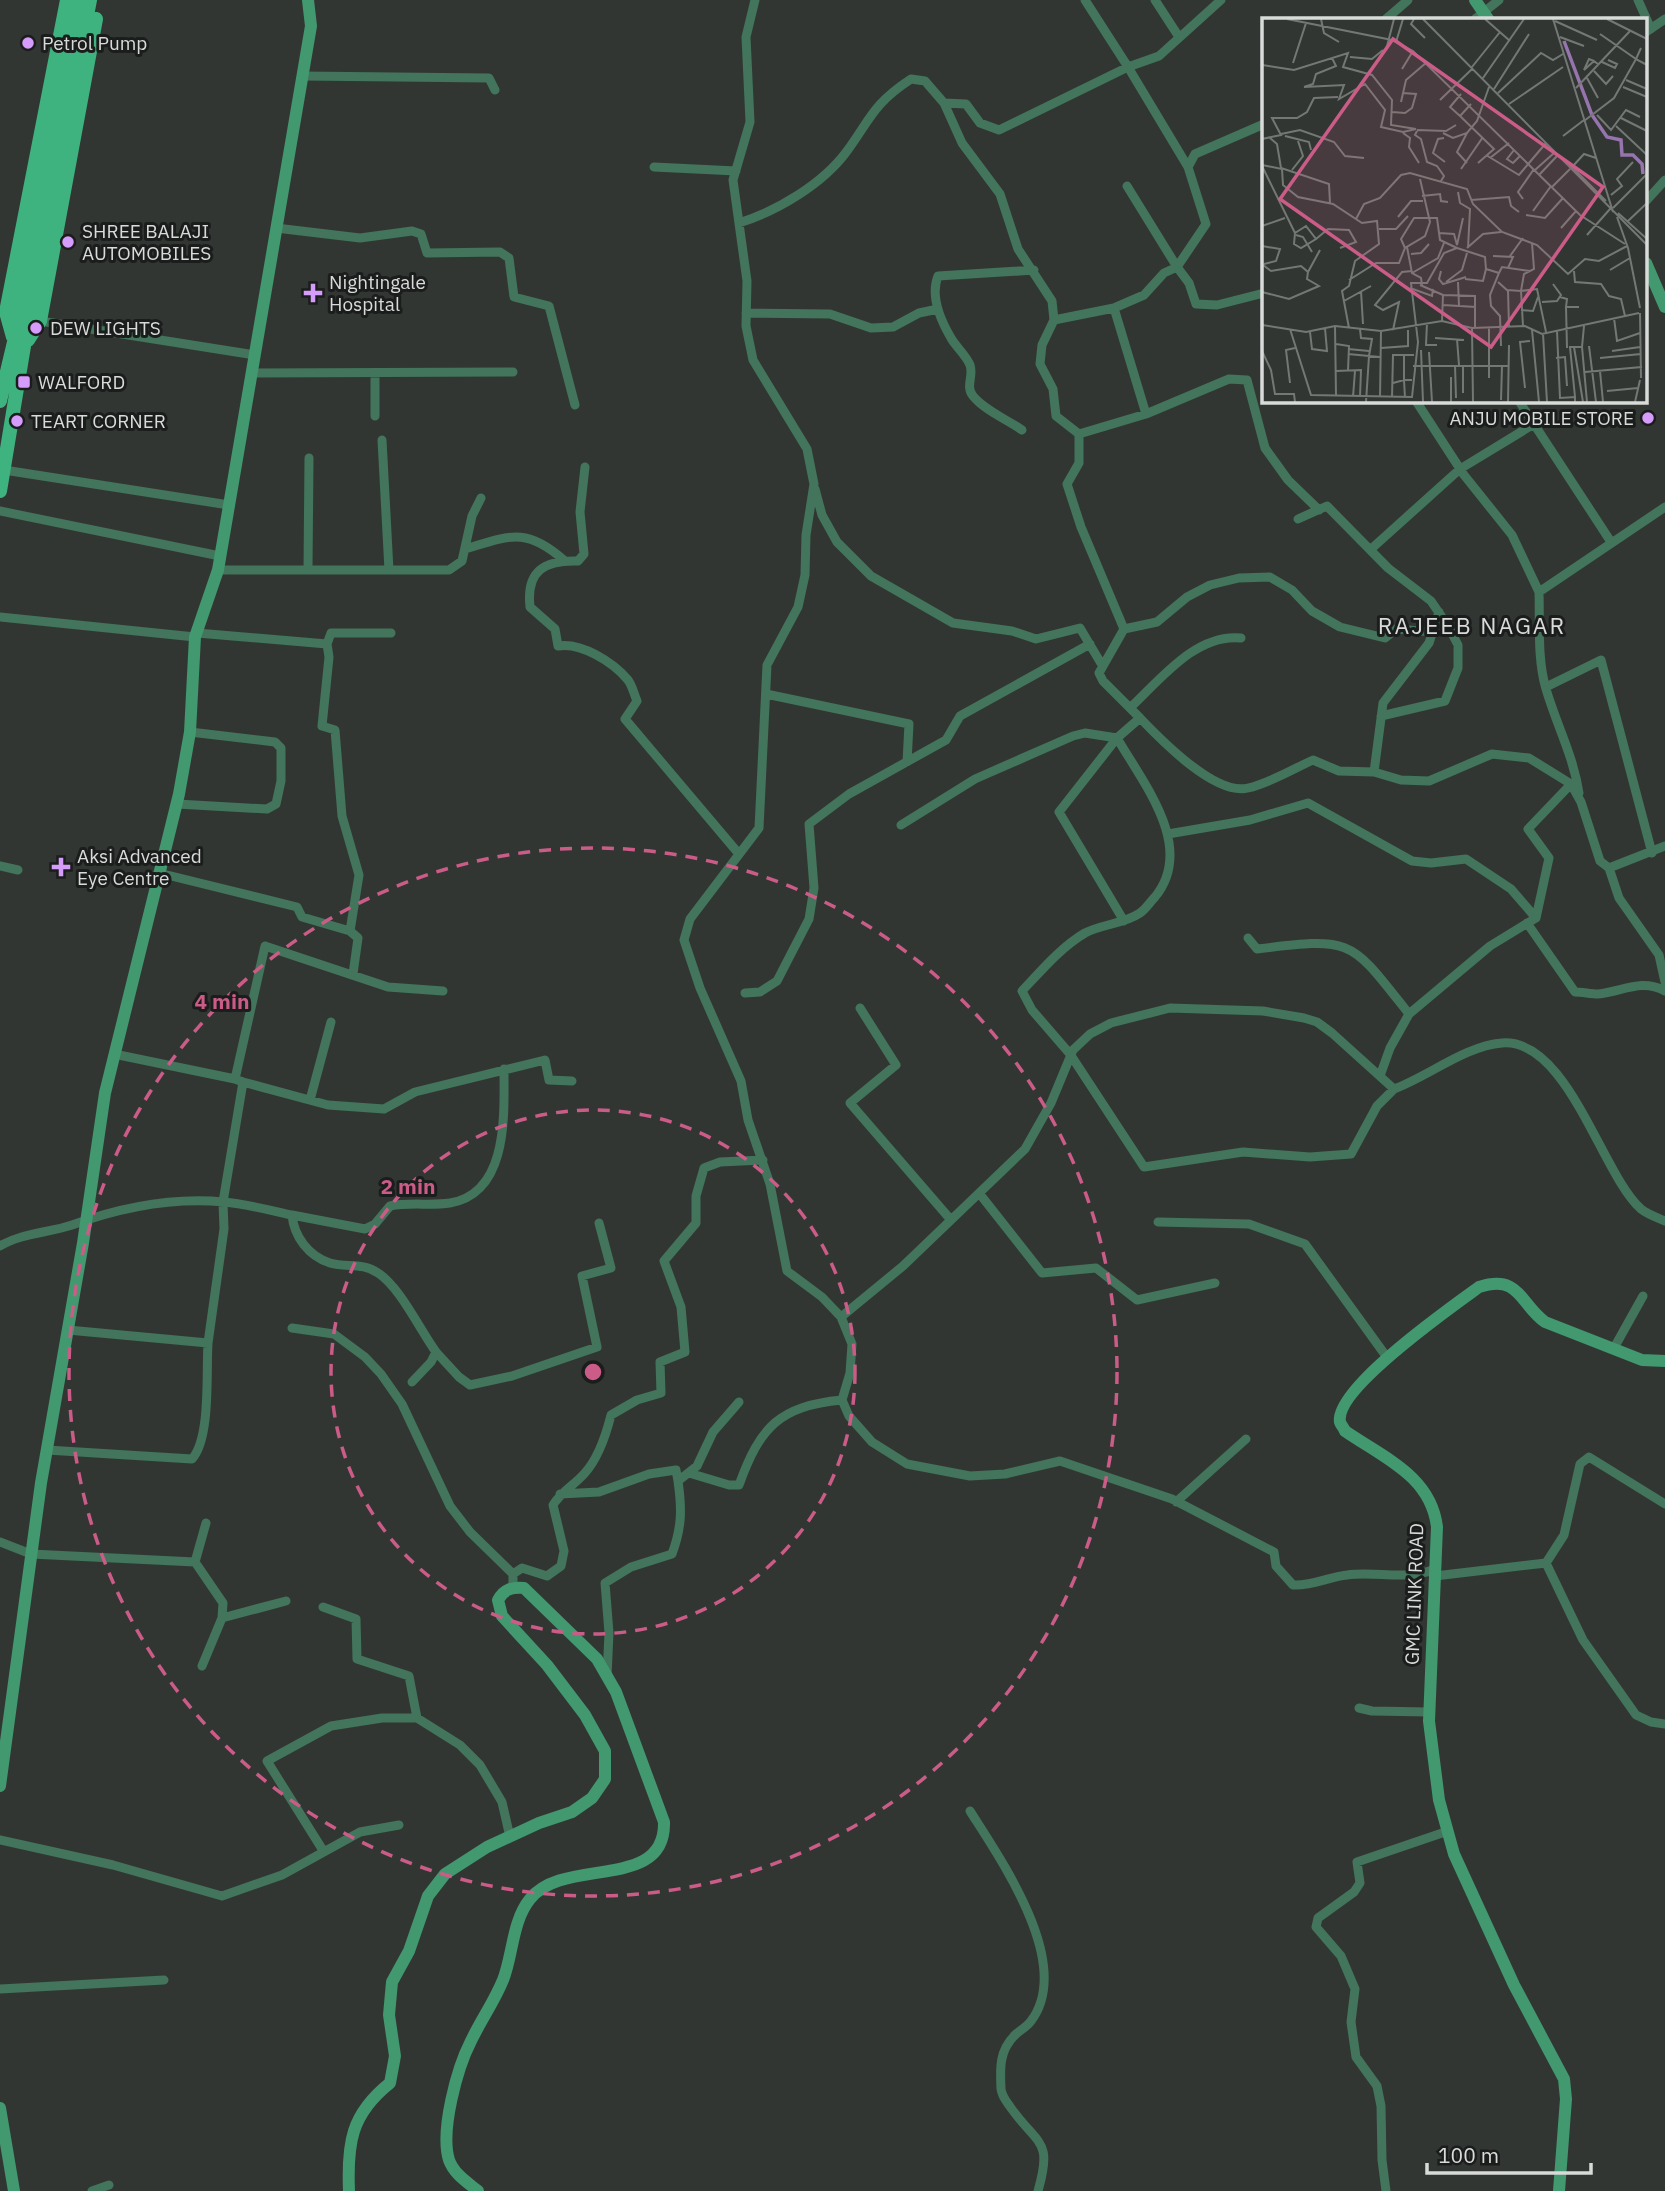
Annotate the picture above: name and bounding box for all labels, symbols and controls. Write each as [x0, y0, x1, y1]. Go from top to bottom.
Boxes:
inset map [1262, 18, 1648, 402]
place label: Petrol Pump [42, 31, 147, 55]
marker: Petrol Pump [20, 35, 36, 51]
place label: SHREE BALAJI AUTOMOBILES [82, 219, 211, 265]
marker: SHREE BALAJI AUTOMOBILES [60, 234, 76, 250]
place label: Nightingale Hospital [329, 270, 426, 316]
marker: Nightingale Hospital [303, 283, 323, 303]
place label: DEW LIGHTS [50, 316, 161, 340]
marker: DEW LIGHTS [28, 320, 44, 336]
place label: WALFORD [38, 370, 125, 394]
marker: WALFORD [16, 374, 32, 390]
place label: ANJU MOBILE STORE [1449, 406, 1634, 430]
place label: TEART CORNER [31, 409, 166, 433]
marker: ANJU MOBILE STORE [1640, 410, 1656, 426]
marker: TEART CORNER [9, 413, 25, 429]
district label: RAJEEB NAGAR [1378, 610, 1566, 640]
place label: Aksi Advanced Eye Centre [77, 844, 202, 890]
marker: Aksi Advanced Eye Centre [51, 857, 71, 877]
text: 4 min [195, 987, 249, 1015]
text: 2 min [381, 1172, 435, 1200]
centre of rings [581, 1360, 605, 1384]
street label: GMC LINK ROAD [1400, 1523, 1428, 1665]
scale bar [1427, 2132, 1592, 2176]
text: 100 m [1438, 2141, 1499, 2169]

